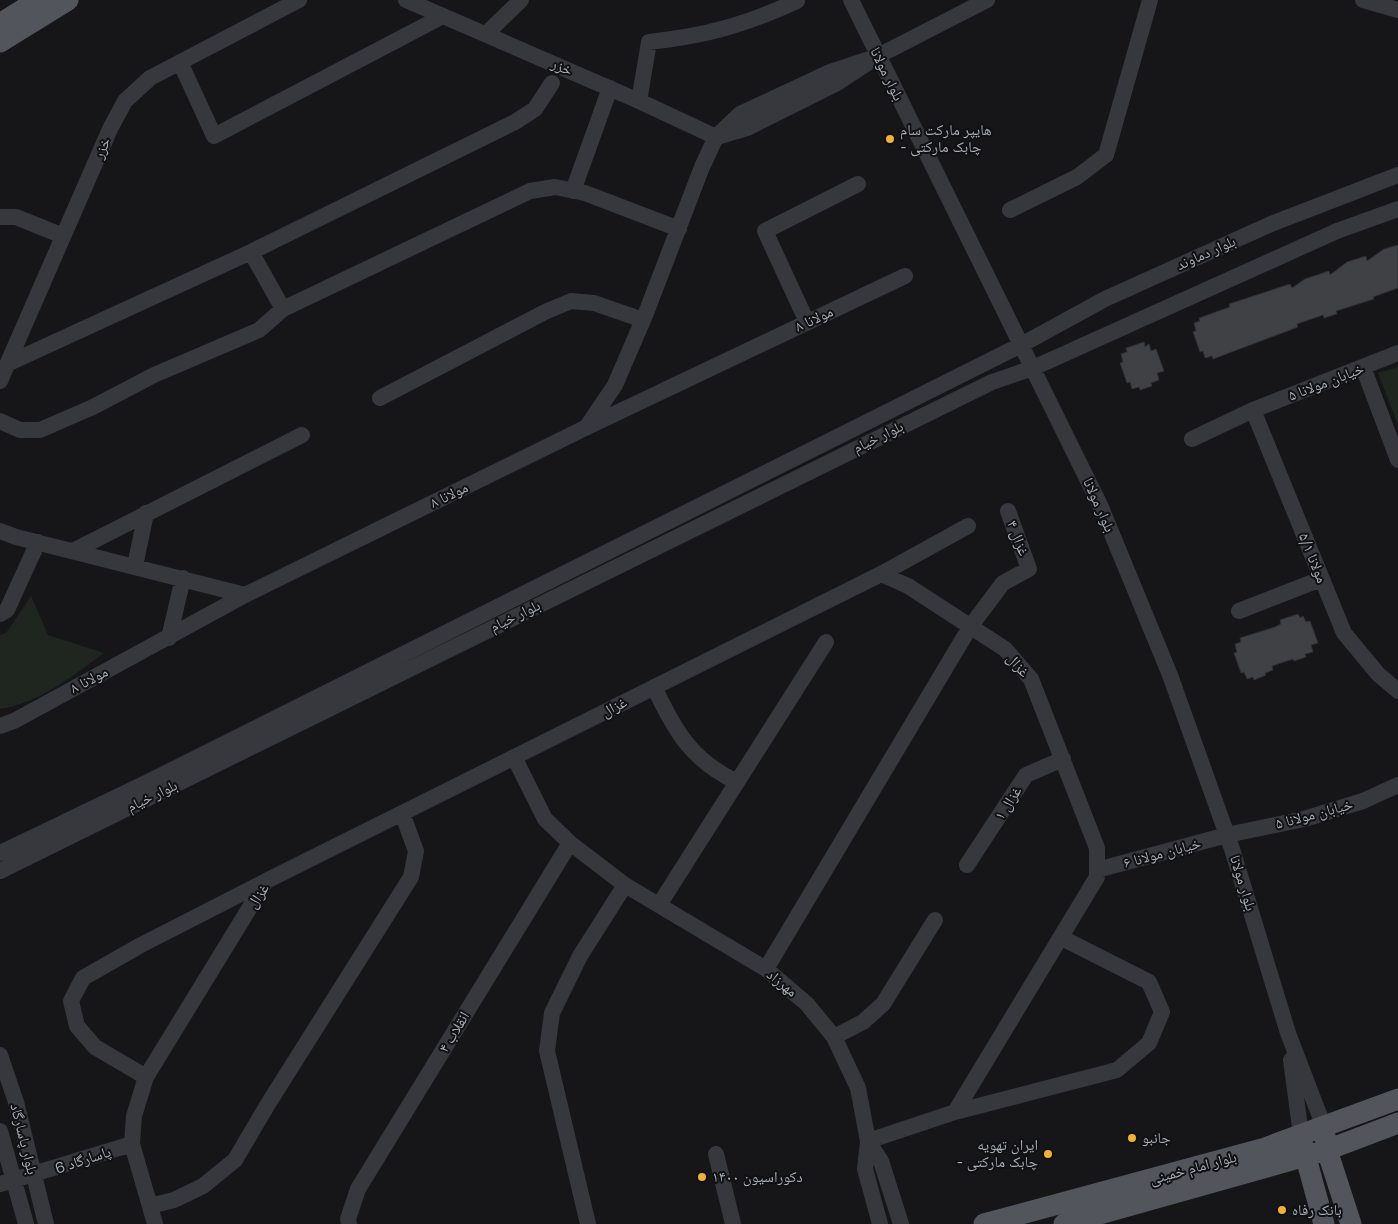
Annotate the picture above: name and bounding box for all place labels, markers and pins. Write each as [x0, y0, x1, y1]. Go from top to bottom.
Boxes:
place label: هایپر مارکت سام - چابک مارکتی [900, 120, 992, 157]
marker: هایپر مارکت سام - چابک مارکتی [884, 133, 896, 145]
place label: جانبو [1142, 1128, 1171, 1147]
marker: جانبو [1126, 1132, 1138, 1144]
place label: ایران تهویه - چابک مارکتی [956, 1135, 1038, 1172]
marker: ایران تهویه - چابک مارکتی [1042, 1148, 1054, 1160]
place label: دکوراسیون ۱۴۰۰ [712, 1167, 803, 1187]
marker: دکوراسیون ۱۴۰۰ [696, 1171, 708, 1183]
place label: بانک رفاه [1292, 1200, 1342, 1219]
marker: بانک رفاه [1276, 1204, 1288, 1216]

